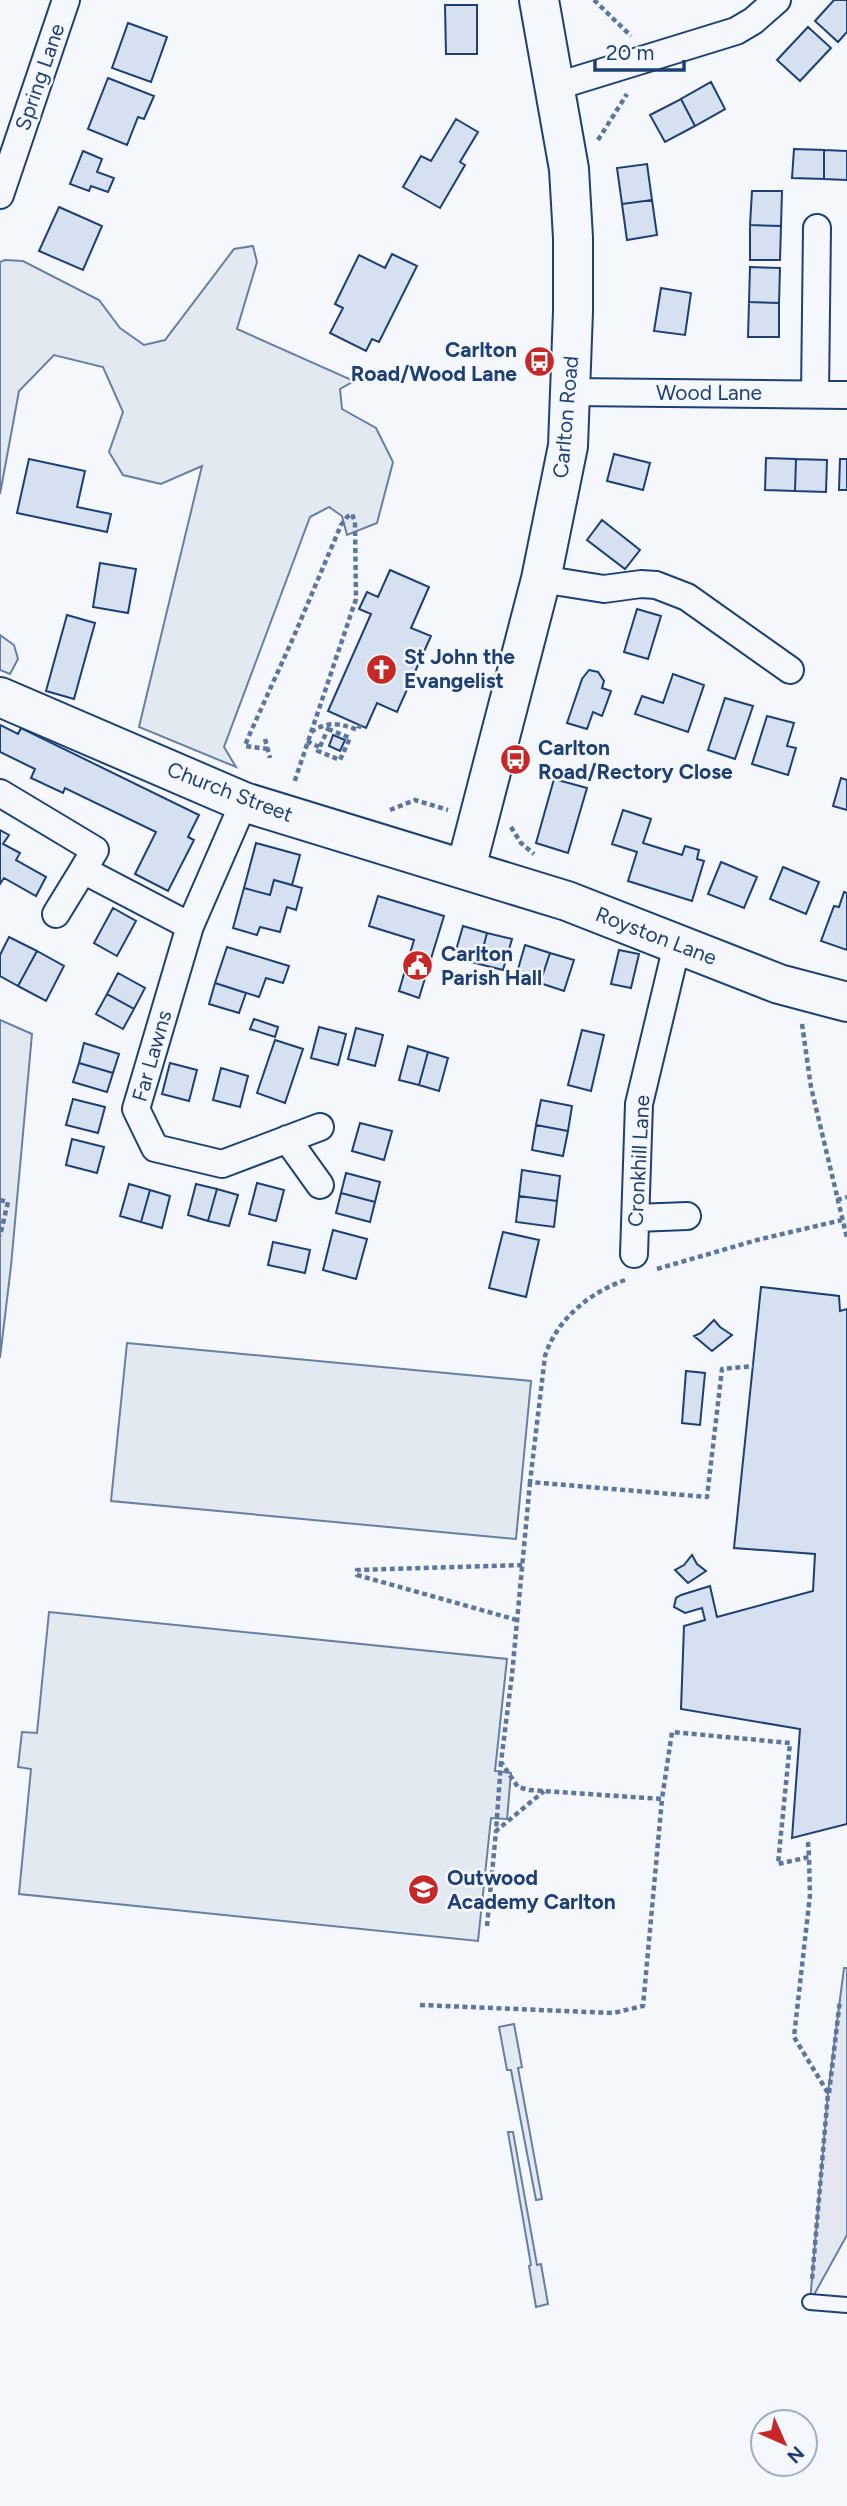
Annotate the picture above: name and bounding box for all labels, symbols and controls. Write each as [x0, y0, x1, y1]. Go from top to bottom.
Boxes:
street label: Spring Lane [10, 20, 69, 134]
scale bar [595, 28, 684, 72]
text: 20 m [606, 40, 654, 65]
place label: Carlton Road/Wood Lane [351, 337, 517, 386]
bus stop icon: Carlton Road/Wood Lane [523, 345, 557, 379]
street label: Carlton Road [548, 355, 583, 479]
street label: Wood Lane [656, 380, 762, 405]
place label: St John the Evangelist [404, 644, 515, 693]
church icon: St John the Evangelist [364, 652, 398, 686]
place label: Carlton Road/Rectory Close [538, 735, 733, 784]
bus stop icon: Carlton Road/Rectory Close [498, 743, 532, 777]
street label: Church Street [164, 756, 297, 827]
street label: Royston Lane [592, 901, 720, 970]
place label: Carlton Parish Hall [441, 941, 542, 990]
public building icon: Carlton Parish Hall [401, 949, 435, 983]
street label: Far Lawns [127, 1007, 176, 1104]
street label: Cronkhill Lane [623, 1094, 654, 1228]
place label: Outwood Academy Carlton [447, 1865, 616, 1914]
school or university icon: Outwood Academy Carlton [407, 1873, 441, 1907]
north arrow [749, 2408, 819, 2478]
text: N [782, 2441, 809, 2468]

